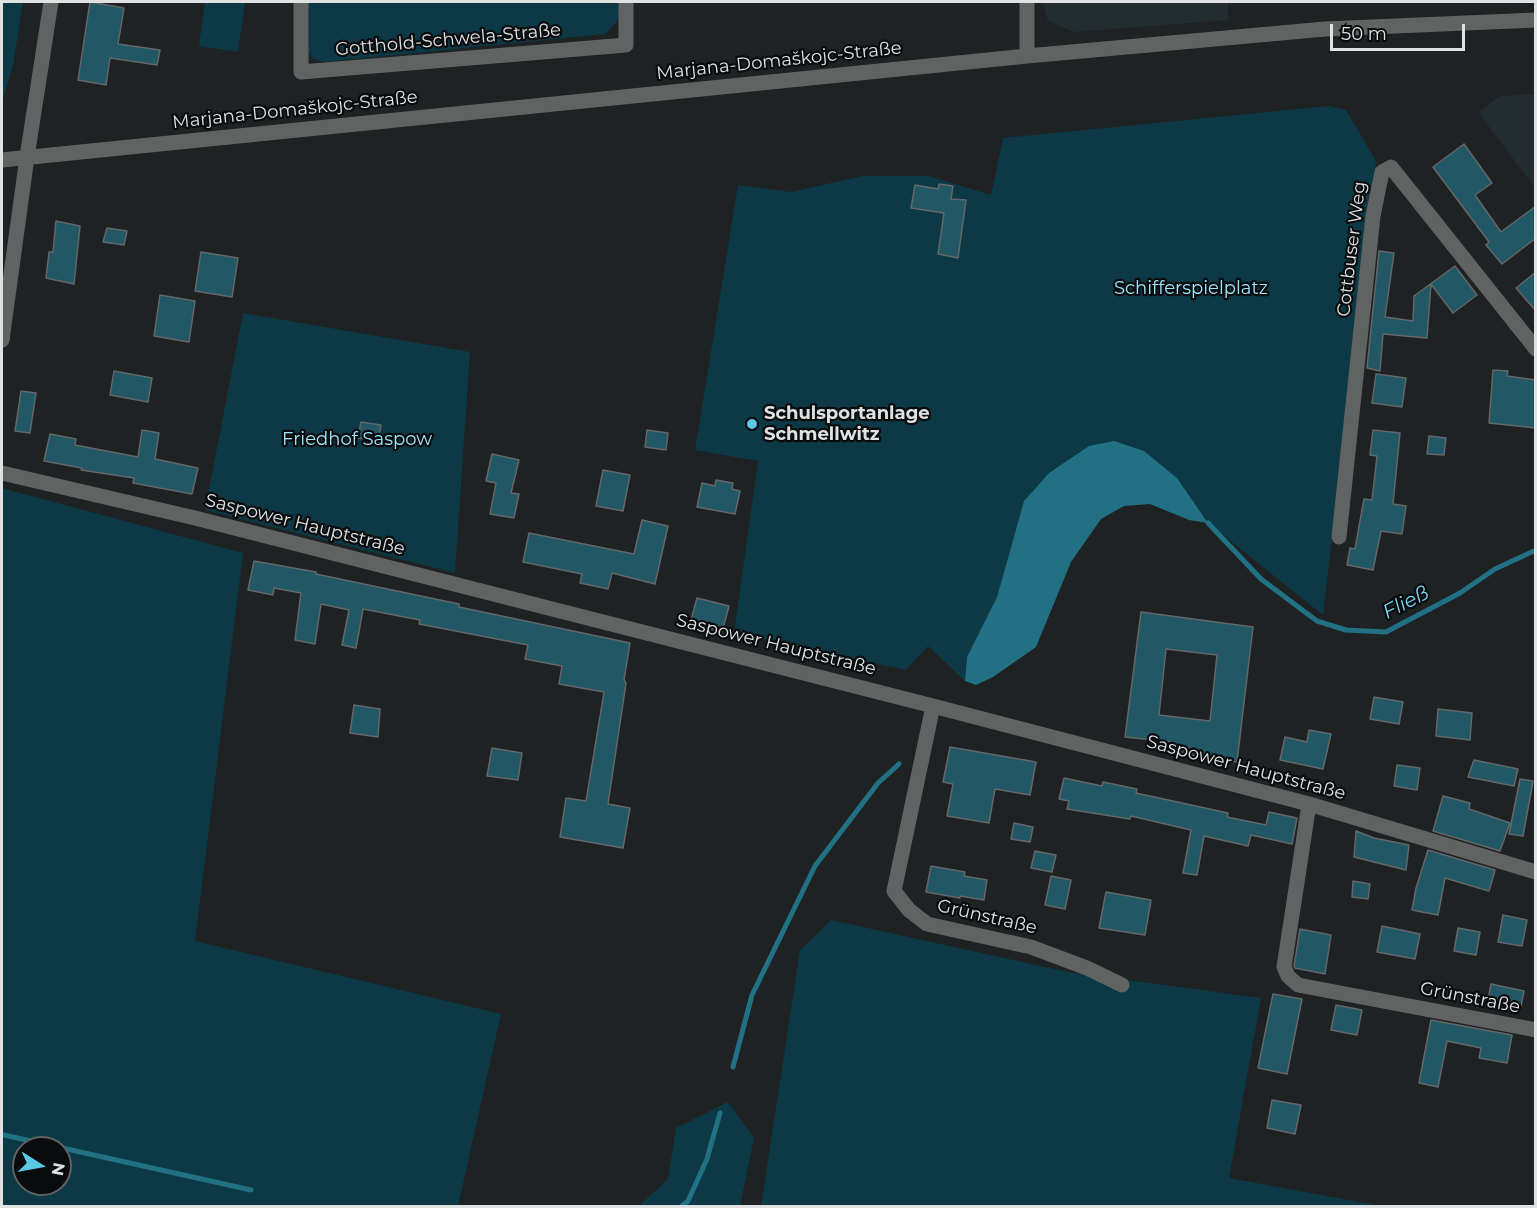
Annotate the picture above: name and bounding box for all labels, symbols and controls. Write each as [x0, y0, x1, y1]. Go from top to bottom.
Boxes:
scale bar [1333, 12, 1468, 50]
street label: Gotthold-Schwela-Straße [334, 19, 562, 61]
text: 50 m [1341, 23, 1387, 45]
street label: Marjana-Domaškojc-Straße [655, 37, 903, 85]
street label: Marjana-Domaškojc-Straße [171, 86, 419, 134]
street label: Cottbuser Weg [1333, 180, 1371, 318]
park label: Schifferspielplatz [1114, 278, 1268, 300]
place label: Schulsportanlage Schmellwitz [764, 403, 930, 446]
marker: Schulsportanlage Schmellwitz [745, 417, 759, 431]
park label: Friedhof Saspow [282, 429, 432, 451]
street label: Saspower Hauptstraße [203, 490, 407, 560]
water label: Fließ [1379, 581, 1433, 625]
street label: Saspower Hauptstraße [674, 610, 878, 680]
street label: Saspower Hauptstraße [1144, 731, 1348, 805]
street label: Grünstraße [935, 895, 1039, 939]
street label: Grünstraße [1418, 978, 1522, 1018]
north arrow [12, 1136, 72, 1196]
text: N [48, 1161, 69, 1177]

